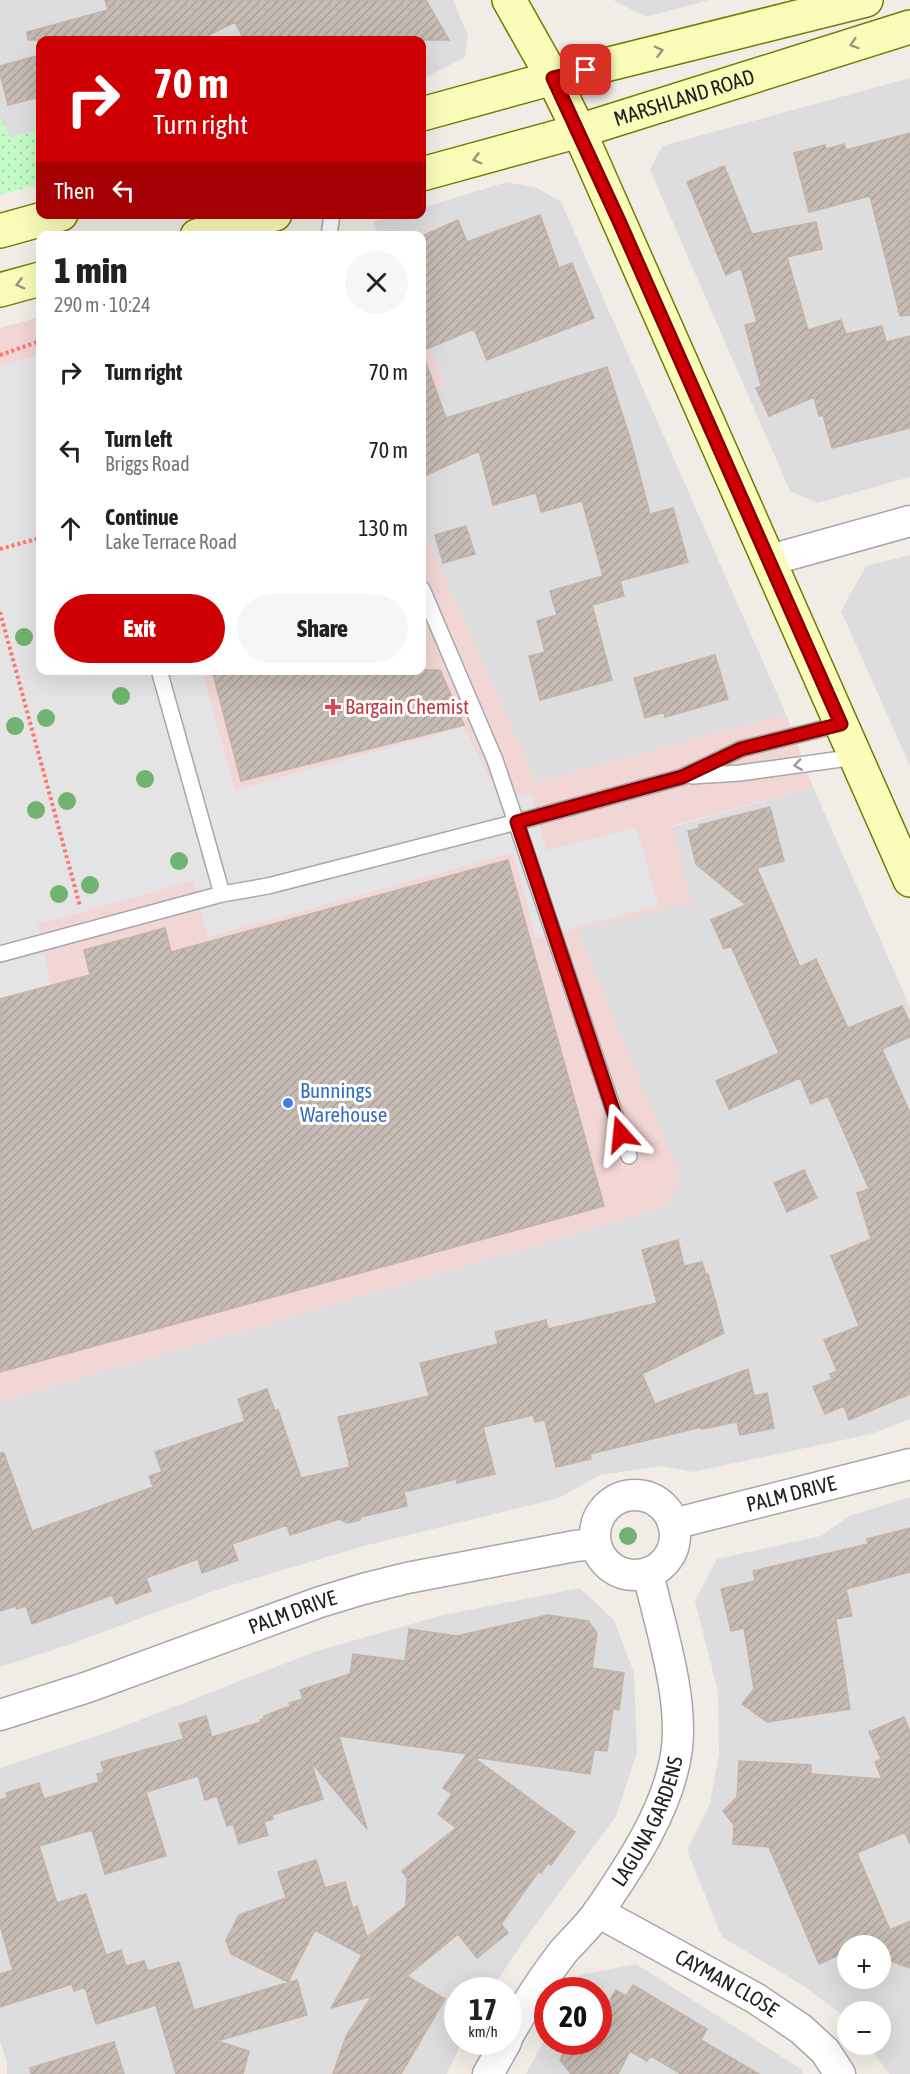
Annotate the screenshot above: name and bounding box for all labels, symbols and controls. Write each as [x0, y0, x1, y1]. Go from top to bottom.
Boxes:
one-way arrow [849, 37, 860, 50]
pin [560, 44, 611, 95]
one-way arrow [654, 46, 664, 59]
icon: arrive [569, 53, 602, 86]
text: 70 m [153, 59, 228, 107]
icon: right [54, 60, 132, 138]
street label: MARSHLAND ROAD [611, 64, 757, 130]
text: Turn right [153, 109, 248, 140]
one-way arrow [472, 152, 483, 164]
icon: left [107, 174, 140, 207]
text: Then [54, 178, 95, 204]
text: 1 min [54, 249, 128, 291]
button: close [345, 251, 408, 314]
one-way arrow [15, 277, 26, 289]
text: 290 m · 10:24 [54, 293, 151, 316]
icon: right [54, 356, 87, 389]
text: Turn right [105, 359, 182, 385]
text: 70 m [368, 359, 408, 385]
text: Turn left [105, 426, 172, 452]
icon: left [54, 434, 87, 467]
text: 70 m [368, 437, 408, 463]
text: Briggs Road [105, 452, 190, 475]
text: Continue [105, 504, 179, 530]
icon: ahead [54, 512, 87, 545]
text: 130 m [358, 515, 408, 541]
text: Lake Terrace Road [105, 530, 237, 553]
button: Exit [54, 594, 225, 663]
button: Share [237, 594, 408, 663]
place label: Bargain Chemist [345, 694, 469, 718]
marker: Bargain Chemist [326, 700, 340, 714]
one-way arrow [793, 758, 802, 770]
place label: Bunnings Warehouse [300, 1078, 387, 1126]
marker: Bunnings Warehouse [281, 1096, 295, 1110]
position arrow [589, 1102, 653, 1166]
street label: PALM DRIVE [744, 1470, 838, 1516]
street label: PALM DRIVE [245, 1585, 339, 1638]
street label: LAGUNA GARDENS [606, 1754, 687, 1890]
map controls [837, 1935, 891, 2055]
button: + [837, 1935, 891, 1989]
street label: CAYMAN CLOSE [671, 1944, 783, 2021]
speed limit sign: 20 [534, 1977, 612, 2055]
text: 17 [469, 1992, 497, 2026]
button: − [837, 2001, 891, 2055]
text: km/h [468, 2023, 498, 2040]

